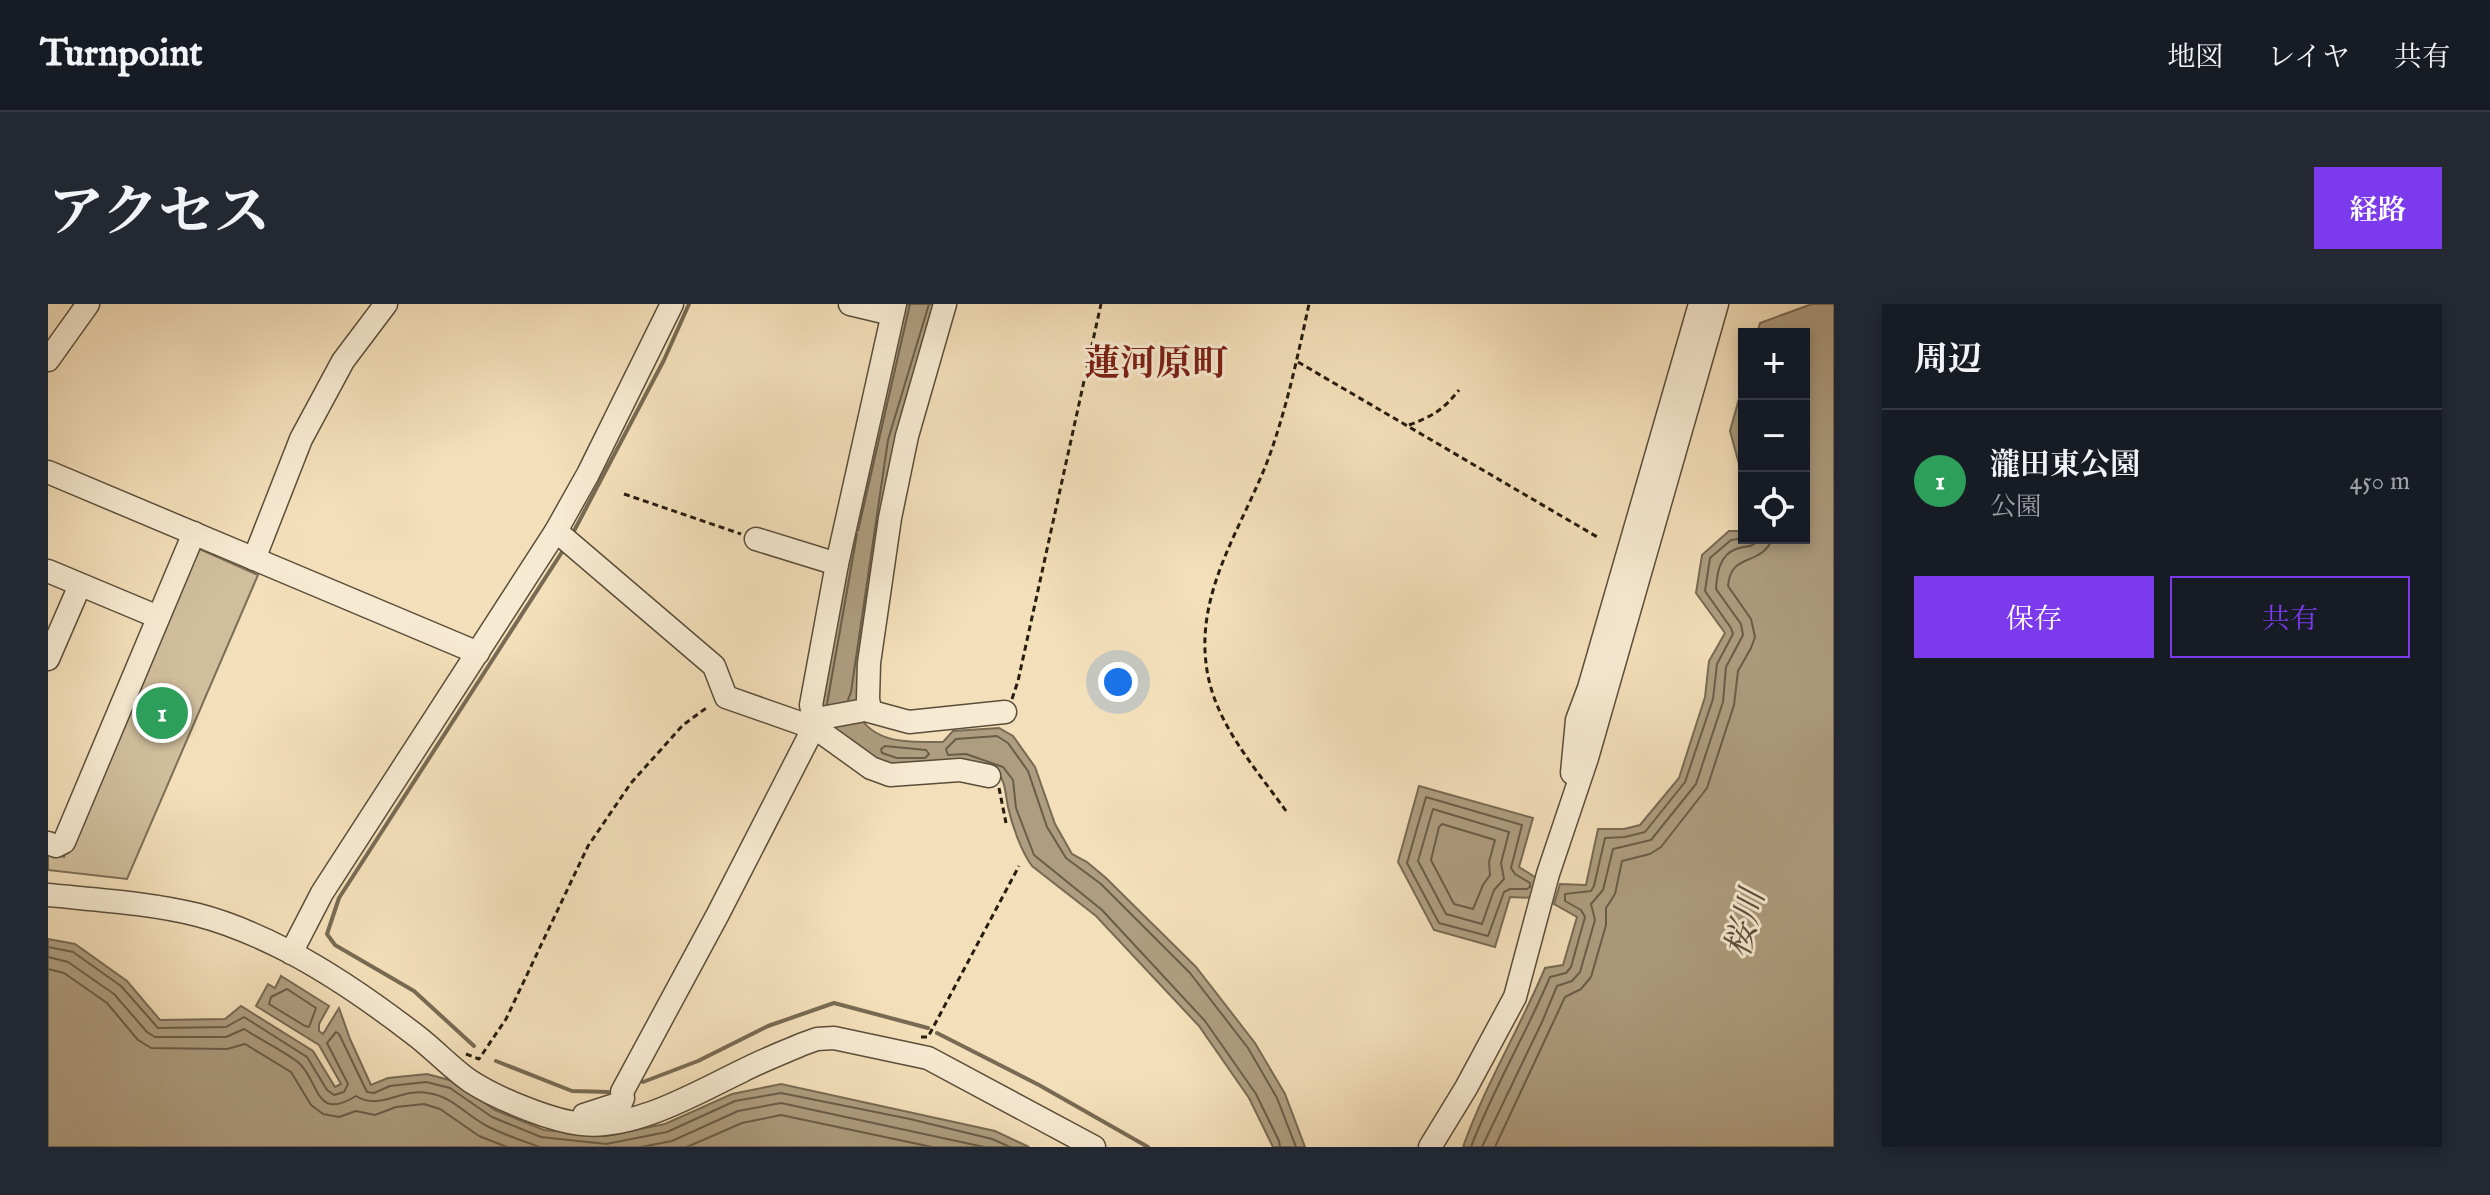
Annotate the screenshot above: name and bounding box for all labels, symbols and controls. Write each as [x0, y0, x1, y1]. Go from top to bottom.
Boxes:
text: Turnpoint [40, 31, 203, 79]
text: 地図 [2167, 41, 2223, 76]
text: レイヤ [2267, 41, 2350, 76]
text: 共有 [2394, 41, 2450, 76]
button: 経路 [2314, 167, 2442, 249]
text: アクセス [48, 179, 270, 250]
map controls [1738, 328, 1810, 544]
button: + [1738, 328, 1810, 400]
text: 周辺 [1914, 339, 1982, 382]
district label: 蓮河原町 [1084, 342, 1228, 388]
button: − [1738, 400, 1810, 472]
text: 瀧田東公園 [1990, 447, 2140, 485]
text: 1 [1935, 465, 1945, 498]
text: 450 m [2350, 465, 2410, 498]
button: locate [1738, 472, 1810, 544]
text: 公園 [1990, 491, 2042, 524]
button: 保存 [1914, 576, 2154, 658]
button: 共有 [2170, 576, 2410, 658]
your location [1098, 662, 1138, 702]
pin: 1 [136, 683, 188, 743]
water label: 桜川 [1717, 882, 1776, 962]

